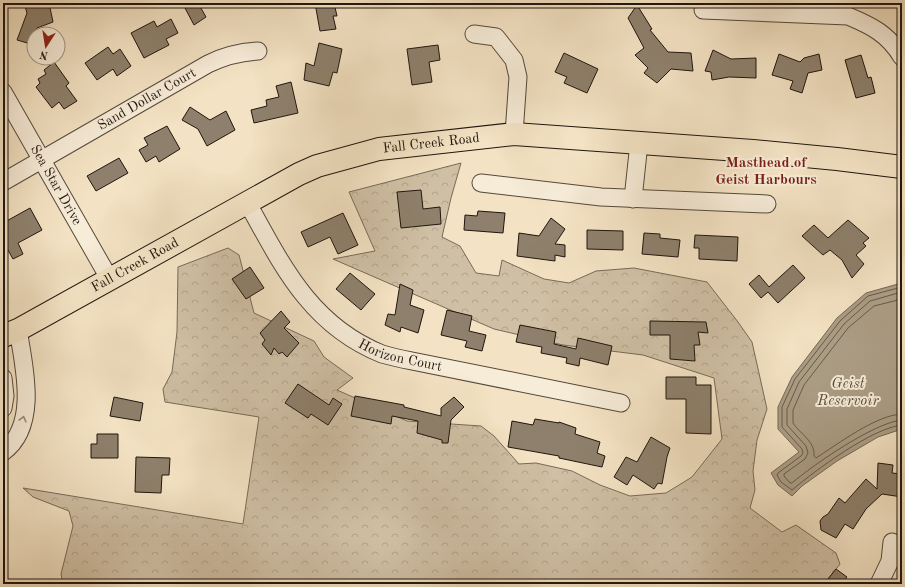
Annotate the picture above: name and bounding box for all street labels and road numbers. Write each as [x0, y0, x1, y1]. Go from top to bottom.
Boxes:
street label: Sand Dollar Court [95, 65, 199, 133]
street label: Fall Creek Road [382, 131, 480, 156]
street label: Sea Star Drive [28, 142, 84, 227]
street label: Fall Creek Road [89, 235, 181, 295]
street label: Horizon Court [356, 337, 443, 374]

